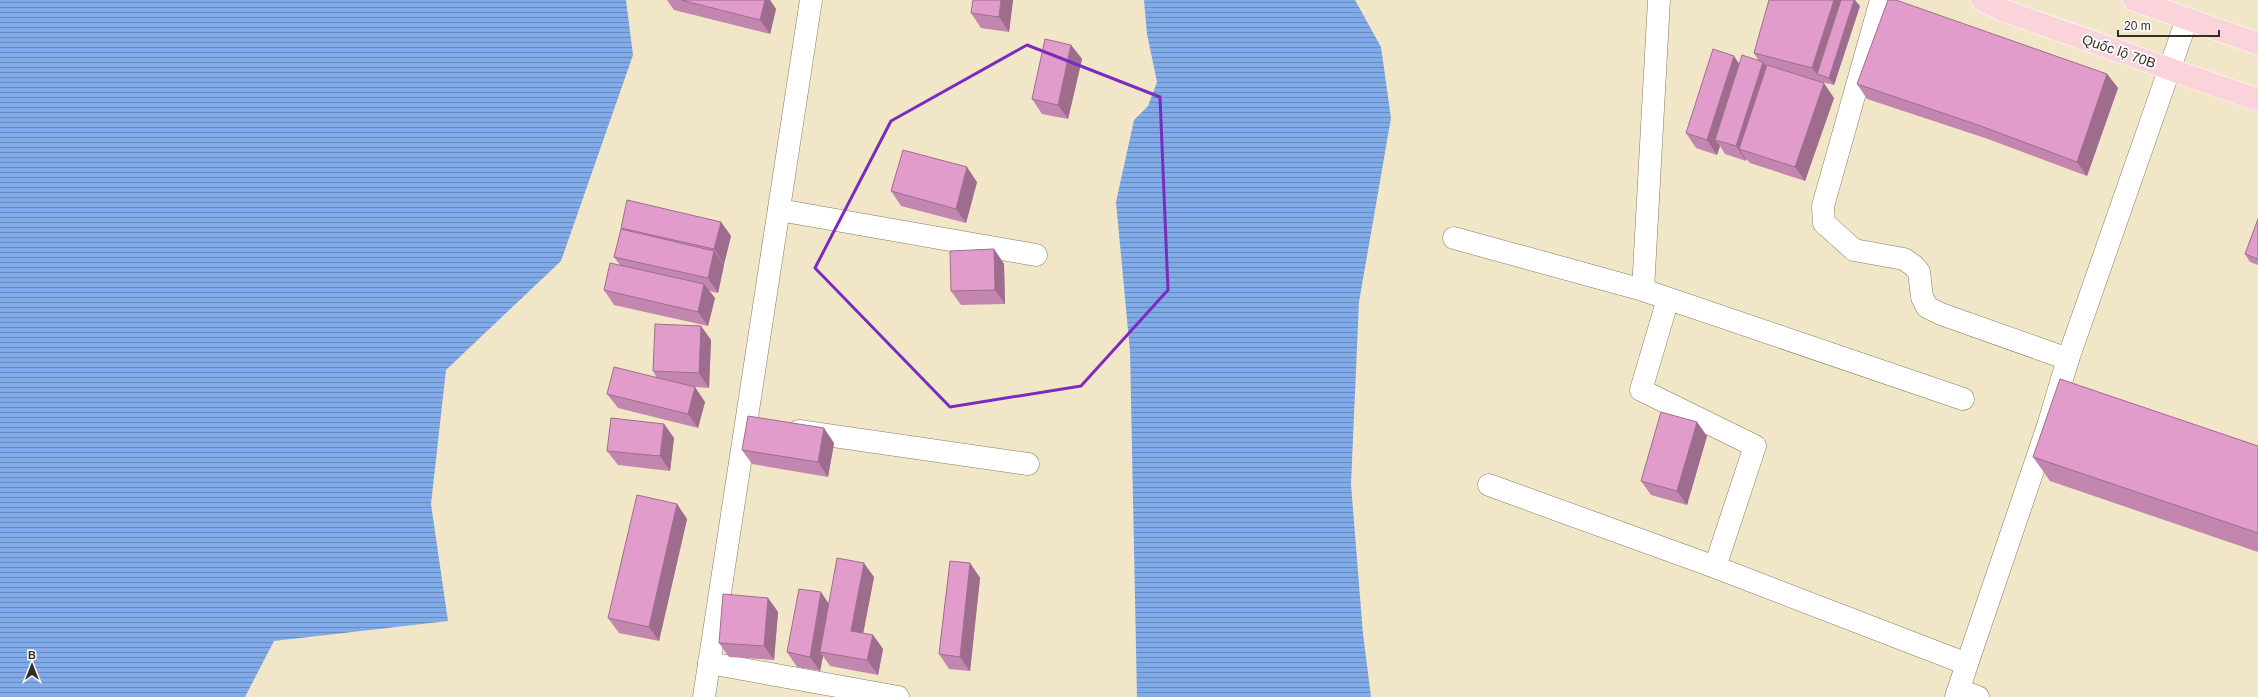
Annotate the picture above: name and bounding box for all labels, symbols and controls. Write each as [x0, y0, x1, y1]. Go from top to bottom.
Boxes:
scale bar [2118, 12, 2219, 38]
text: 20 m [2124, 19, 2151, 33]
street label: Quốc lộ 70B [2080, 31, 2158, 71]
north arrow [12, 645, 52, 685]
text: B [28, 649, 36, 661]

